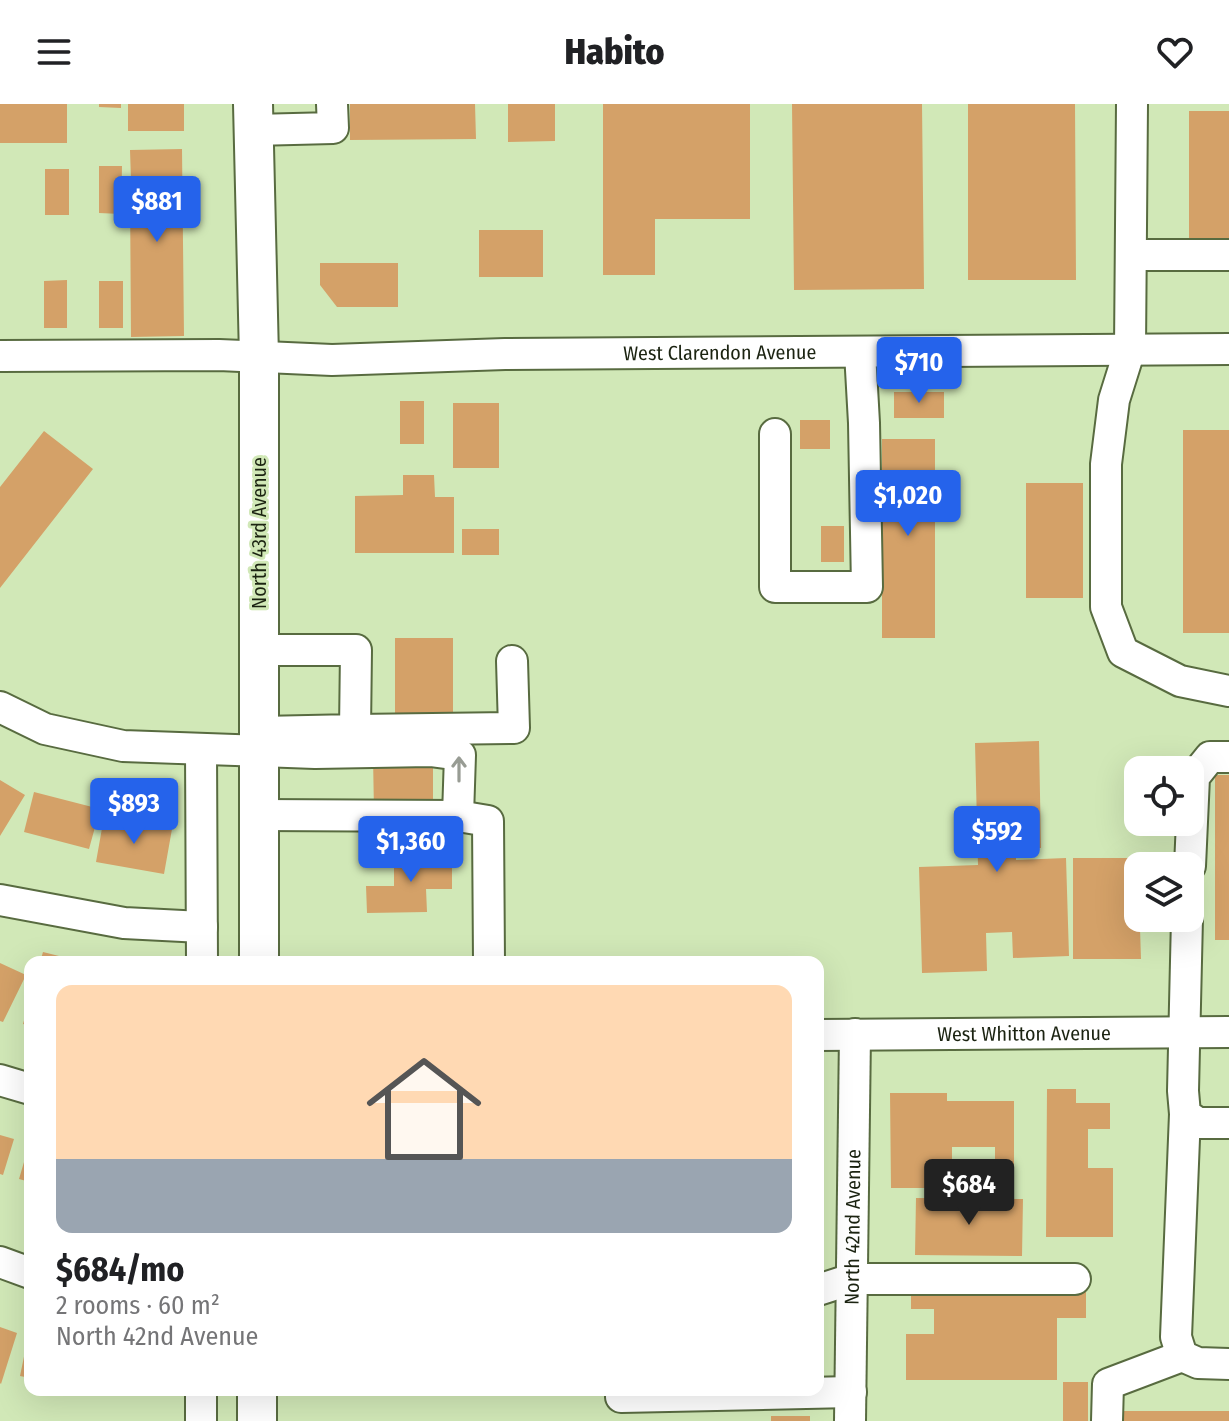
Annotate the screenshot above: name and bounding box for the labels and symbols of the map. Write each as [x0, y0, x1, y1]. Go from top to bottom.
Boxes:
pin: $881 [110, 176, 204, 244]
pin: $710 [872, 337, 966, 405]
street label: West Clarendon Avenue [623, 340, 816, 365]
street label: North 43rd Avenue [247, 457, 271, 609]
pin: $1,020 [843, 470, 973, 538]
one-way arrow [451, 756, 467, 782]
pin: $893 [87, 778, 181, 846]
pin: $592 [950, 806, 1044, 874]
pin: $1,360 [346, 816, 476, 884]
street label: West Whitton Avenue [937, 1021, 1111, 1046]
street label: North 42nd Avenue [840, 1149, 866, 1305]
pin: $684 [922, 1159, 1016, 1227]

